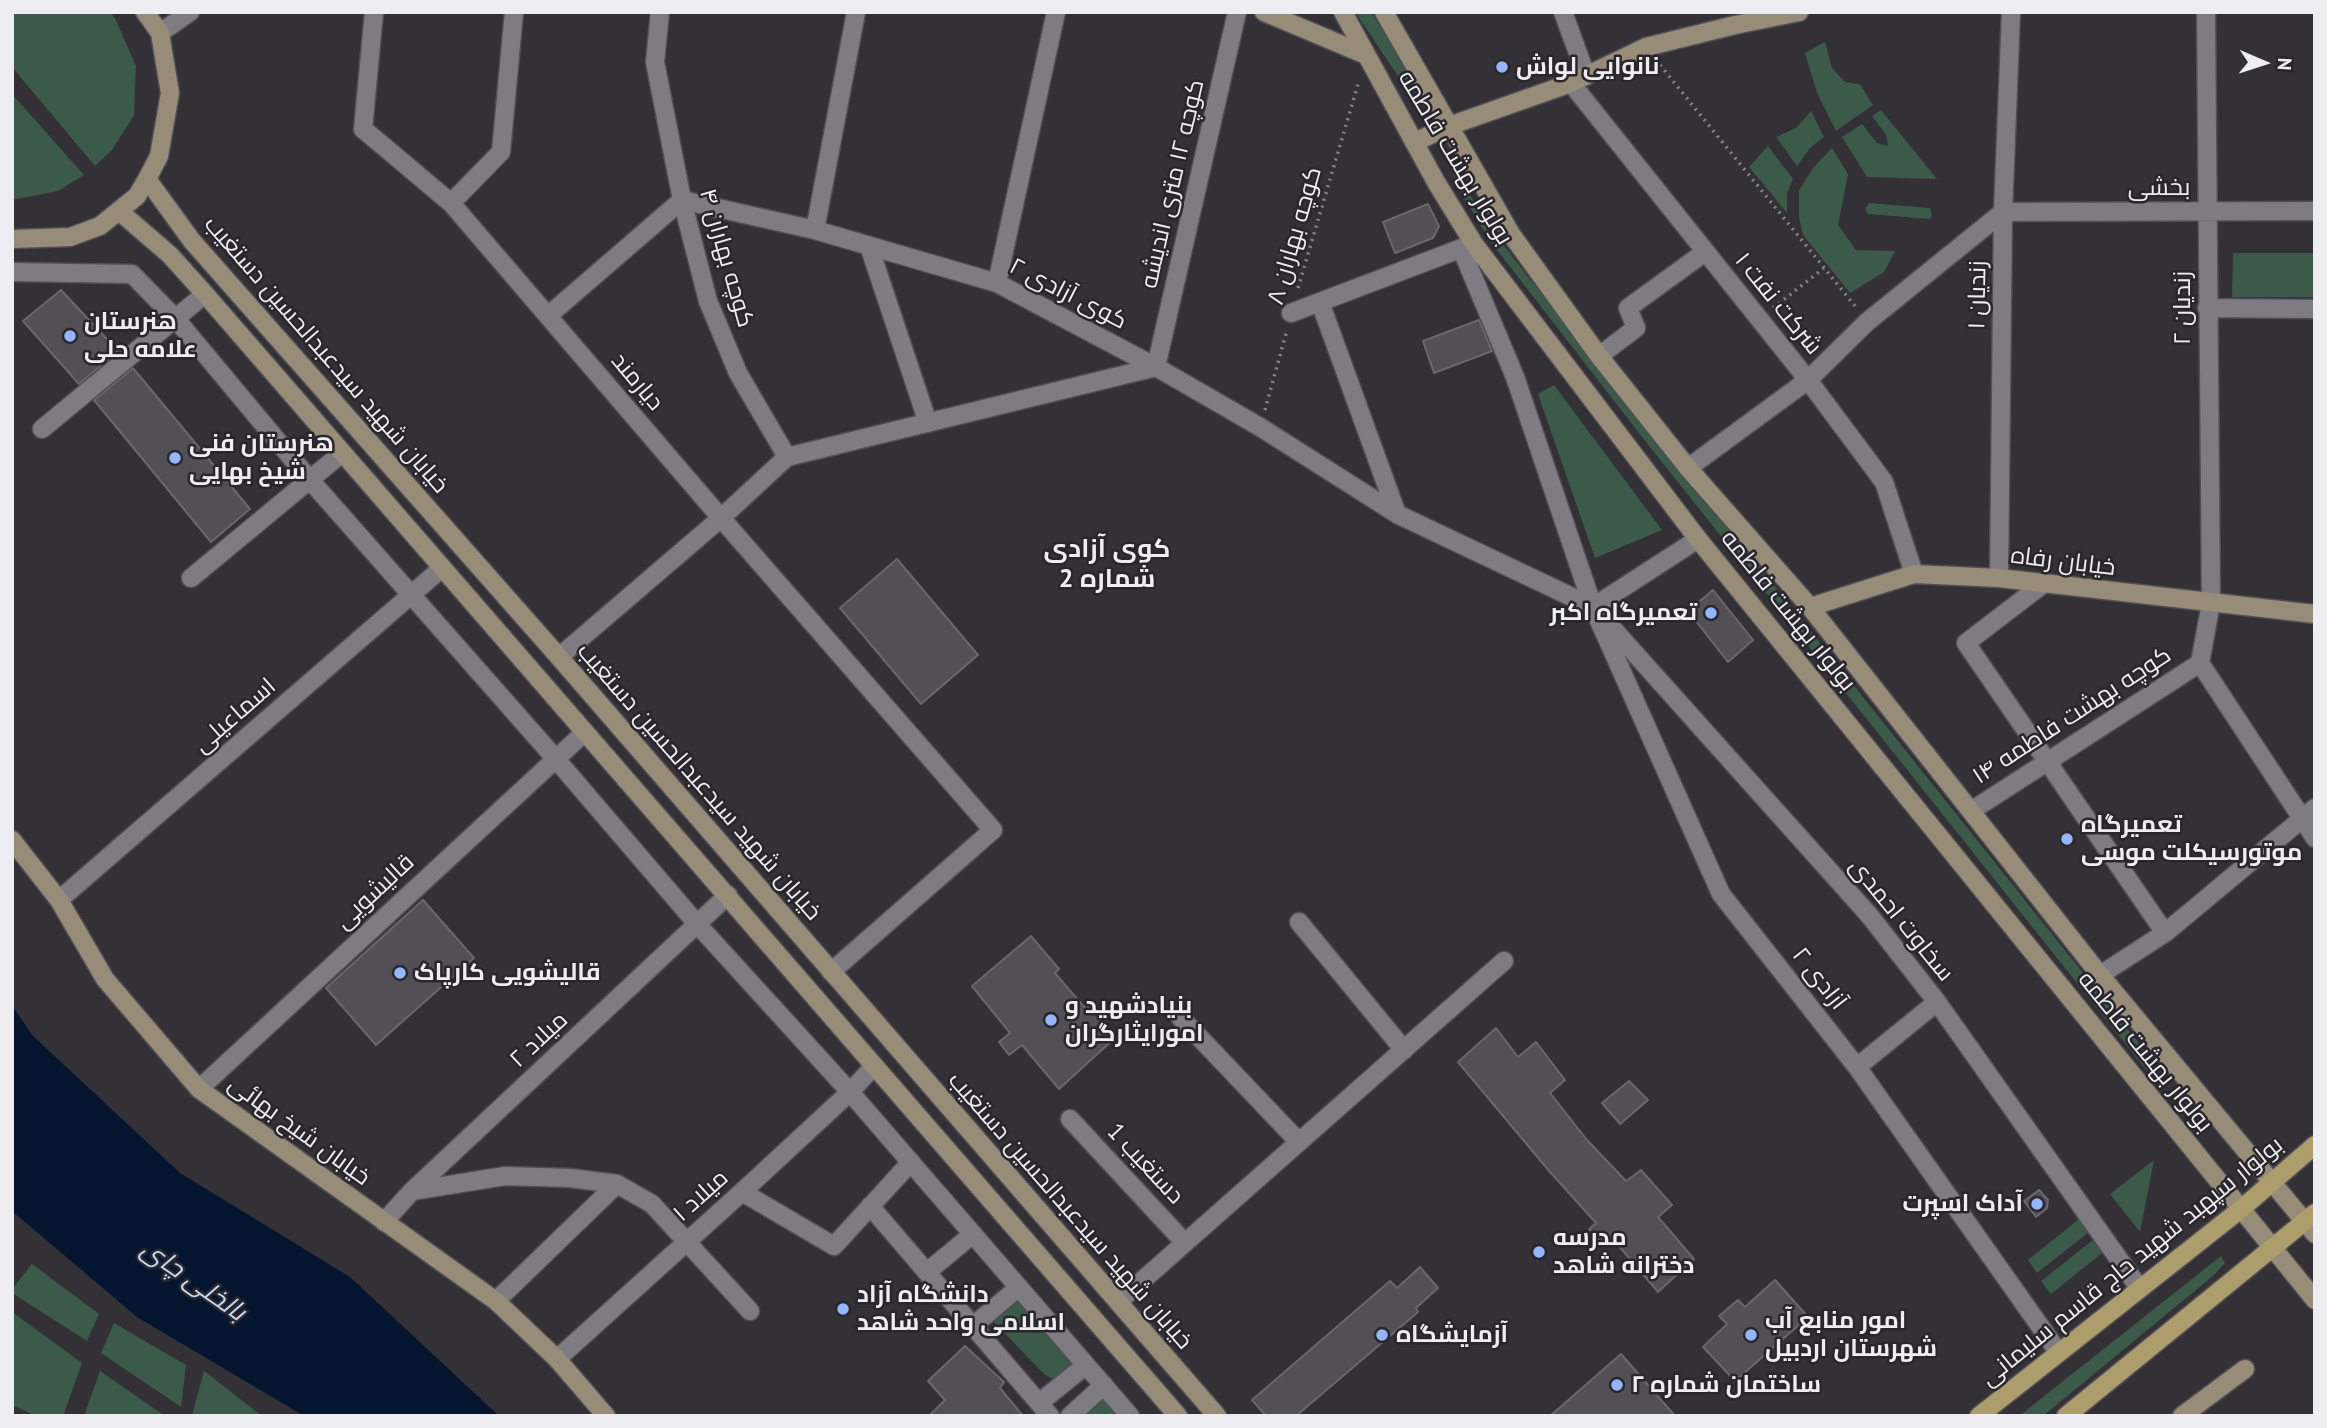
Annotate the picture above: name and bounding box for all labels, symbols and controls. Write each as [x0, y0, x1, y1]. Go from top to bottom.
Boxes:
north arrow [2229, 28, 2299, 98]
place label: نانوایی لواش [1516, 53, 1659, 81]
text: N [2273, 57, 2297, 71]
marker: نانوایی لواش [1494, 59, 1510, 75]
street label: بولوار بهشت فاطمه [1392, 66, 1518, 250]
street label: کوچه ۱۲ متری اندیشه [1135, 77, 1211, 291]
street label: کوچه بهاران ۸ [1262, 164, 1328, 308]
street label: بخشی [2128, 174, 2190, 202]
street label: کوچه بهاران ۴ [692, 185, 760, 331]
street label: خیابان شهید سیدعبدالحسین دستغیب [198, 210, 454, 500]
street label: شرکت نفت ۱ [1728, 247, 1828, 361]
street label: کوی آزادی ۲ [1004, 252, 1132, 336]
street label: زندیان ۱ [1963, 260, 1993, 330]
street label: زندیان ۲ [2169, 271, 2197, 345]
place label: هنرستان علامه حلی [84, 308, 197, 364]
marker: هنرستان علامه حلی [62, 328, 78, 344]
street label: دیارمند [605, 347, 669, 417]
place label: هنرستان فنی شیخ بهایی [189, 430, 334, 486]
marker: هنرستان فنی شیخ بهایی [167, 450, 183, 466]
street label: بولوار بهشت فاطمه [1714, 525, 1862, 697]
district label: کوی آزادی شماره 2 [1044, 534, 1170, 596]
street label: خیابان رفاه [2009, 541, 2117, 583]
place label: تعمیرگاه اکبر [1550, 599, 1697, 627]
marker: تعمیرگاه اکبر [1703, 605, 1719, 621]
street label: خیابان شهید سیدعبدالحسین دستغیب [571, 637, 827, 927]
street label: کوچه بهشت فاطمه ۱۴ [1967, 641, 2177, 791]
street label: اسماعیلی [188, 673, 282, 759]
place label: تعمیرگاه موتورسیکلت موسی [2081, 811, 2302, 867]
marker: تعمیرگاه موتورسیکلت موسی [2059, 831, 2075, 847]
street label: قالیشویی [330, 848, 420, 936]
street label: سخاوت احمدی [1843, 853, 1959, 987]
street label: آزادی ۲ [1786, 942, 1852, 1016]
place label: قالیشویی کارپاک [414, 959, 600, 987]
marker: قالیشویی کارپاک [392, 965, 408, 981]
street label: بولوار بهشت فاطمه [2071, 966, 2219, 1138]
place label: بنیادشهید و امورایثارگران [1065, 992, 1204, 1048]
street label: میلاد ۲ [504, 1006, 574, 1074]
marker: بنیادشهید و امورایثارگران [1043, 1012, 1059, 1028]
street label: خیابان شهید سیدعبدالحسین دستغیب [942, 1066, 1198, 1356]
street label: خیابان شیخ بهائی [222, 1070, 376, 1192]
street label: دستغیب 1 [1100, 1118, 1190, 1210]
street label: بولوار سپهبد شهید حاج قاسم سلیمانی [1975, 1131, 2289, 1393]
street label: میلاد ۱ [668, 1164, 734, 1228]
place label: آداک اسپرت [1902, 1190, 2023, 1218]
marker: آداک اسپرت [2029, 1196, 2045, 1212]
place label: مدرسه دخترانه شاهد [1553, 1224, 1695, 1280]
water label: بالخلی چای [135, 1234, 251, 1328]
marker: مدرسه دخترانه شاهد [1531, 1244, 1547, 1260]
place label: دانشگاه آزاد اسلامی واحد شاهد [857, 1281, 1065, 1337]
marker: دانشگاه آزاد اسلامی واحد شاهد [835, 1301, 851, 1317]
place label: امور منابع آب شهرستان اردبیل [1765, 1307, 1937, 1363]
place label: آزمایشگاه [1396, 1321, 1508, 1349]
marker: آزمایشگاه [1374, 1327, 1390, 1343]
marker: امور منابع آب شهرستان اردبیل [1743, 1327, 1759, 1343]
place label: ساختمان شماره ۲ [1631, 1371, 1821, 1399]
marker: ساختمان شماره ۲ [1609, 1377, 1625, 1393]

